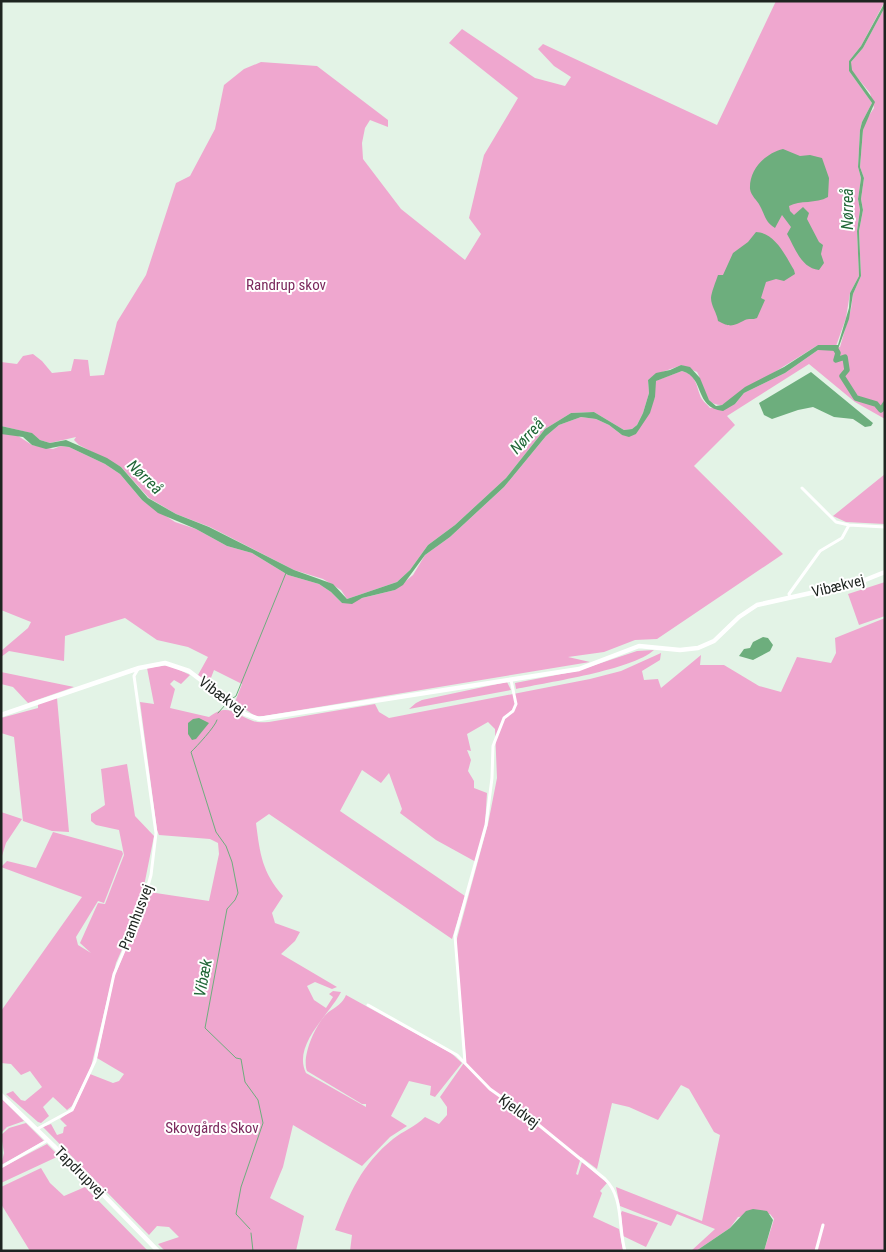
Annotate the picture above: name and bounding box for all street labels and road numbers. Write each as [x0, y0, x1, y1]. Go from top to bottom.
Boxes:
street label: Vibækvej [810, 571, 866, 601]
street label: Vibækvej [195, 673, 249, 719]
street label: Pramhusvej [115, 882, 157, 952]
street label: Kjeldvej [495, 1090, 543, 1132]
street label: Tapdrupvej [51, 1143, 109, 1201]

